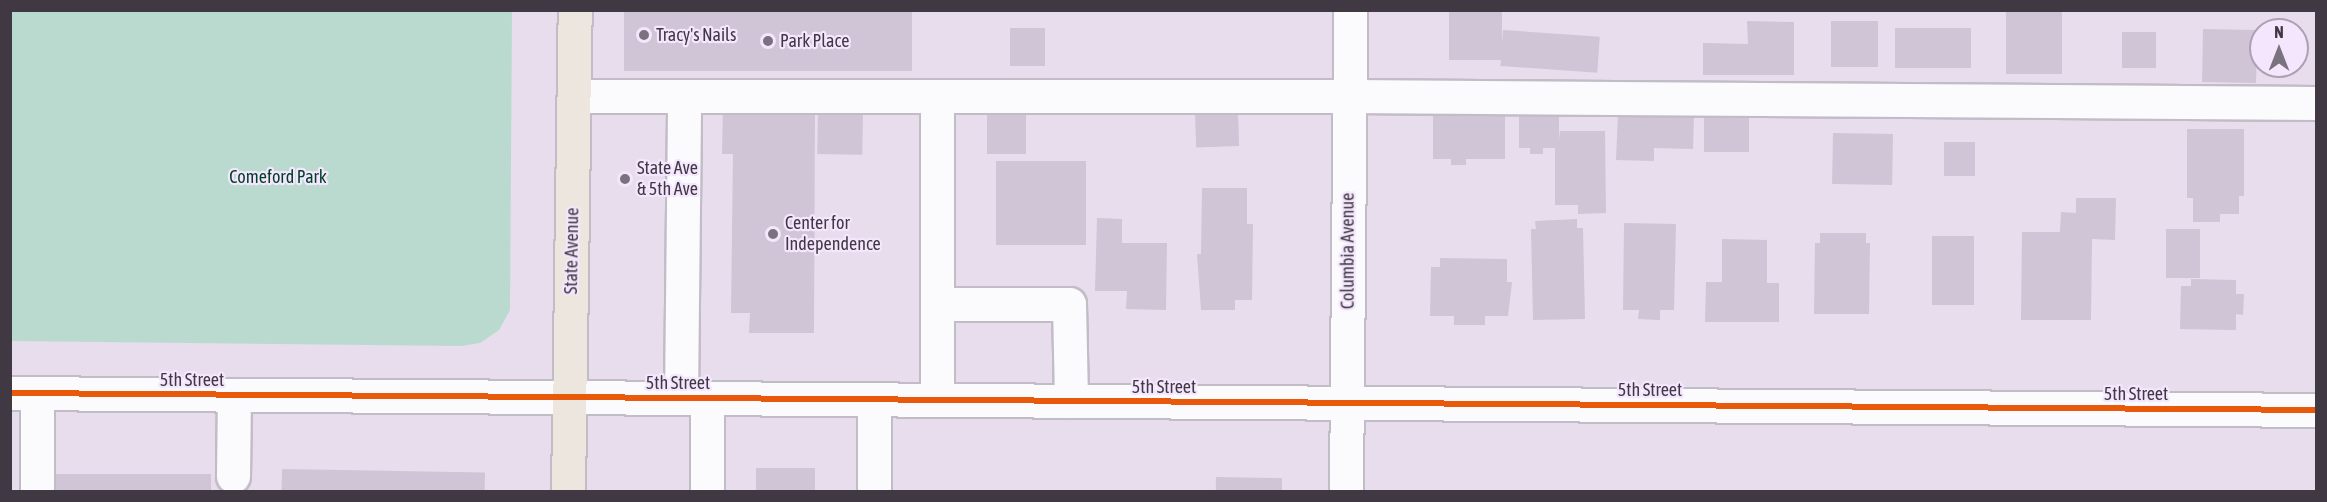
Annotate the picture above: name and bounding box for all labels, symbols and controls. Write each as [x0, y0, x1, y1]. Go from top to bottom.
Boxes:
north arrow [2249, 18, 2309, 78]
text: N [2274, 23, 2284, 41]
place label: Tracy's Nails [656, 24, 736, 46]
marker: Tracy's Nails [637, 28, 651, 42]
place label: Park Place [780, 30, 849, 52]
marker: Park Place [761, 34, 775, 48]
place label: State Ave & 5th Ave [637, 158, 698, 201]
park label: Comeford Park [229, 166, 327, 188]
marker: State Ave & 5th Ave [618, 172, 632, 186]
street label: Columbia Avenue [1337, 193, 1359, 309]
street label: State Avenue [560, 208, 584, 294]
place label: Center for Independence [785, 213, 881, 256]
marker: Center for Independence [766, 227, 780, 241]
street label: 5th Street [160, 369, 224, 391]
street label: 5th Street [646, 372, 710, 394]
street label: 5th Street [1132, 376, 1196, 398]
street label: 5th Street [1618, 379, 1682, 401]
street label: 5th Street [2104, 383, 2168, 405]

